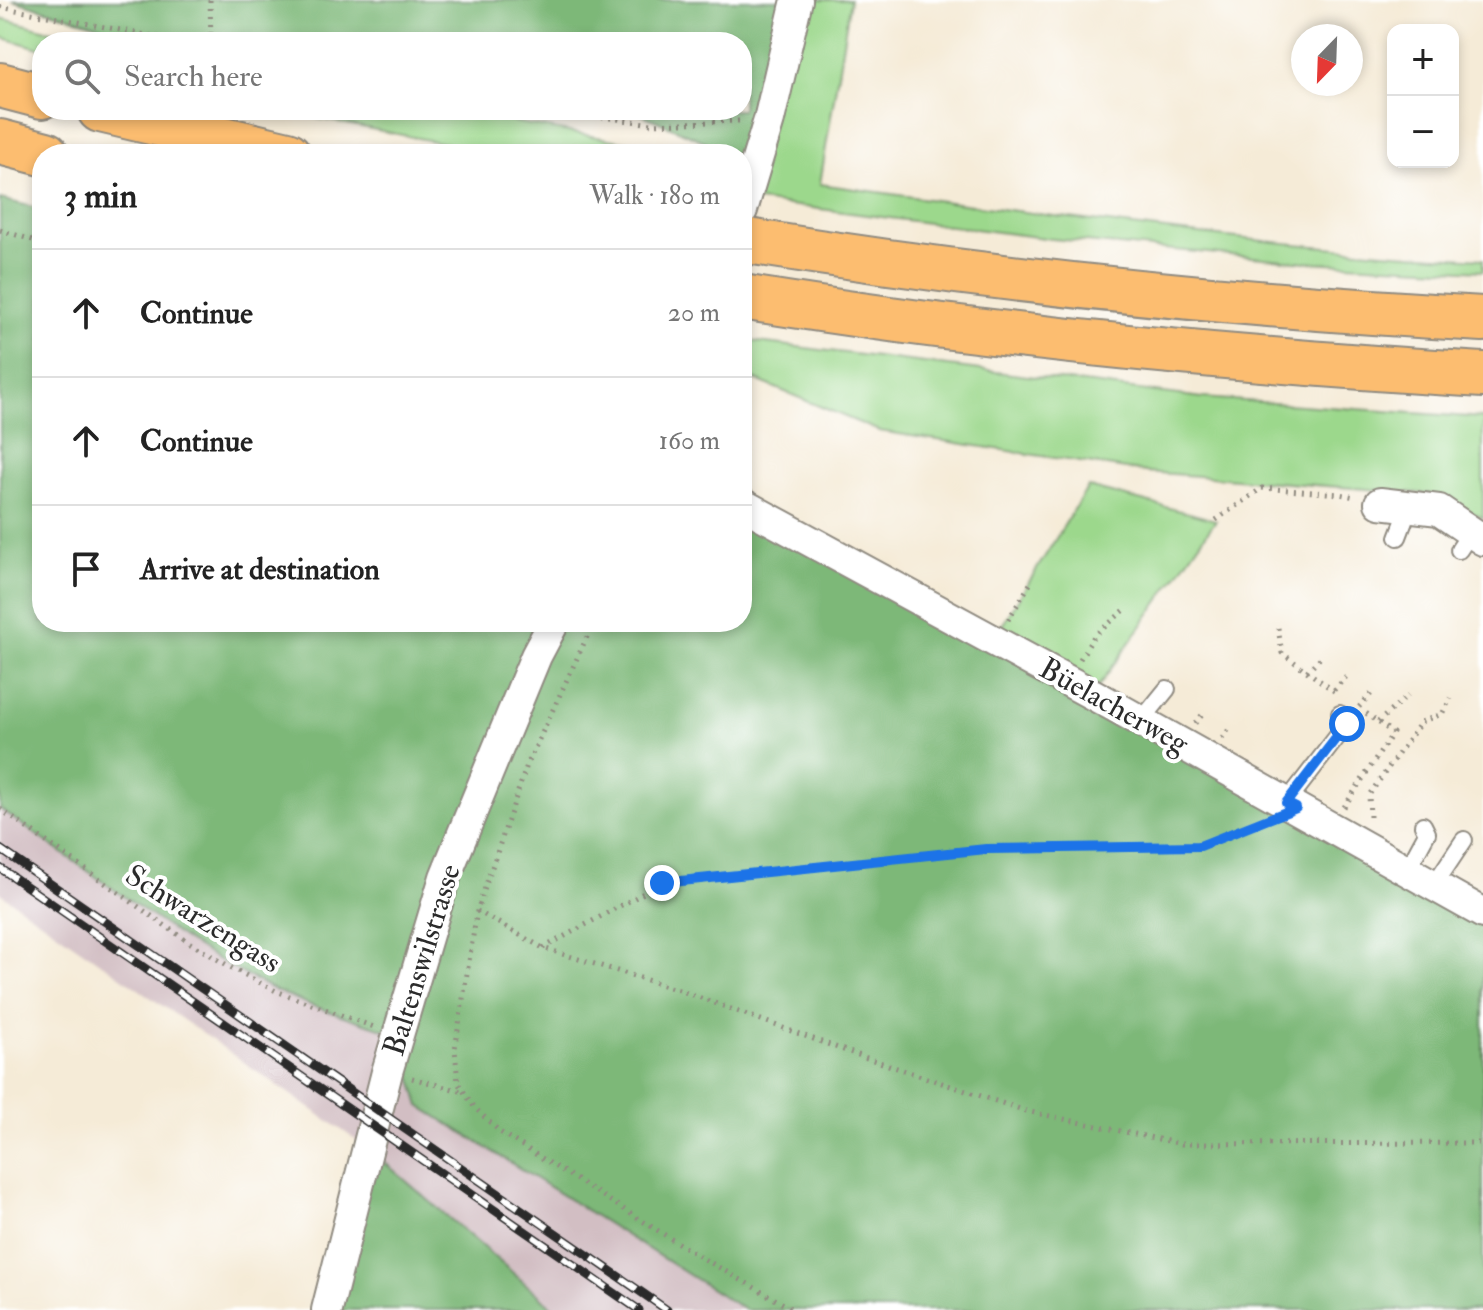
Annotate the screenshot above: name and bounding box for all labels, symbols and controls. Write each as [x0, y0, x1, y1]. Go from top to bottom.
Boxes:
north arrow [1291, 24, 1363, 96]
map controls [1387, 24, 1459, 168]
button: + [1387, 24, 1459, 96]
search box [32, 32, 752, 120]
icon: search [60, 54, 104, 98]
text: Search here [124, 58, 263, 95]
button: − [1387, 96, 1459, 168]
text: 3 min [64, 175, 137, 218]
text: Walk · 180 m [590, 180, 720, 212]
icon: ahead [64, 291, 108, 335]
text: Continue [140, 295, 253, 332]
text: 20 m [668, 297, 720, 329]
icon: ahead [64, 419, 108, 463]
text: Continue [140, 423, 253, 460]
text: 160 m [659, 425, 720, 457]
icon: arrive [64, 547, 108, 591]
text: Arrive at destination [140, 551, 380, 588]
street label: Büelacherweg [1033, 650, 1196, 763]
route start [1329, 706, 1365, 742]
street label: Schwarzengass [118, 857, 288, 981]
street label: Baltenswilstrasse [375, 860, 469, 1060]
route end [644, 865, 680, 901]

